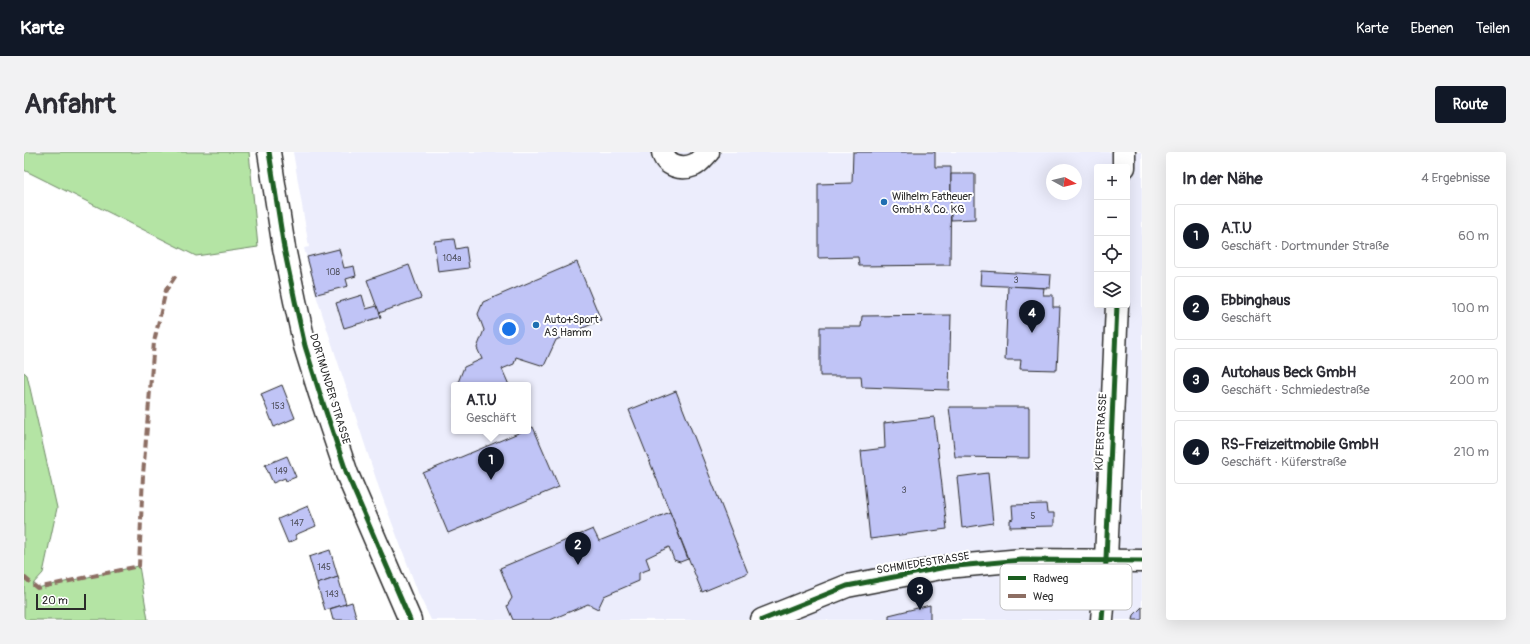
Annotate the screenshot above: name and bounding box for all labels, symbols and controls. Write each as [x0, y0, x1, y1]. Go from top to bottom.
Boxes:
text: Karte [20, 16, 64, 40]
text: Karte [1356, 20, 1389, 37]
text: Ebenen [1411, 20, 1454, 37]
text: Teilen [1476, 20, 1510, 37]
button: Route [1435, 86, 1506, 123]
text: Anfahrt [24, 87, 116, 122]
north arrow [1046, 164, 1082, 200]
map controls [1094, 164, 1130, 308]
button: + [1094, 164, 1130, 200]
text: In der Nähe [1182, 168, 1263, 189]
text: 4 Ergebnisse [1421, 170, 1490, 186]
place label: Wilhelm Fatheuer GmbH & Co. KG [892, 190, 972, 216]
marker: Wilhelm Fatheuer GmbH & Co. KG [879, 197, 889, 207]
button: − [1094, 200, 1130, 236]
text: A.T.U [1221, 219, 1252, 238]
text: 1 [1193, 228, 1199, 244]
text: 60 m [1458, 228, 1489, 244]
button: locate [1094, 236, 1130, 272]
text: Geschäft · Dortmunder Straße [1221, 238, 1389, 254]
house number: 104a [442, 253, 462, 264]
house number: 108 [326, 267, 341, 278]
button: layers [1094, 272, 1130, 308]
house number: 3 [1013, 275, 1019, 286]
text: Ebbinghaus [1221, 291, 1290, 310]
pin: 4 [1019, 300, 1045, 333]
text: 2 [1192, 300, 1200, 316]
text: 100 m [1452, 300, 1489, 316]
text: Geschäft [1221, 310, 1271, 326]
place label: Auto+Sport AS Hamm [544, 313, 599, 339]
your location [499, 319, 519, 339]
marker: Auto+Sport AS Hamm [531, 320, 541, 330]
street label: DORTMUNDER STRASSE [307, 332, 353, 446]
text: Autohaus Beck GmbH [1221, 363, 1356, 382]
text: 3 [1192, 372, 1200, 388]
text: 200 m [1450, 372, 1489, 388]
popup [451, 382, 531, 434]
text: Geschäft · Schmiedestraße [1221, 382, 1370, 398]
text: A.T.U [466, 391, 497, 410]
street label: KÜFERSTRASSE [1092, 393, 1110, 471]
house number: 153 [271, 401, 285, 412]
text: Geschäft [466, 410, 516, 426]
text: RS-Freizeitmobile GmbH [1221, 435, 1379, 454]
text: 4 [1192, 444, 1200, 460]
text: 210 m [1453, 444, 1489, 460]
pin: 1 [478, 447, 504, 480]
text: Geschäft · Küferstraße [1221, 454, 1346, 470]
house number: 149 [274, 466, 288, 477]
house number: 3 [901, 485, 907, 496]
house number: 5 [1031, 511, 1036, 522]
house number: 147 [290, 518, 304, 529]
pin: 2 [565, 532, 591, 565]
street label: SCHMIEDESTRASSE [876, 549, 971, 577]
house number: 145 [317, 562, 331, 573]
legend [1000, 564, 1132, 610]
text: Radweg [1033, 572, 1069, 585]
pin: 3 [907, 577, 933, 610]
house number: 143 [325, 589, 339, 600]
text: Weg [1033, 590, 1054, 603]
scale bar [36, 592, 86, 611]
text: 20 m [42, 594, 68, 607]

